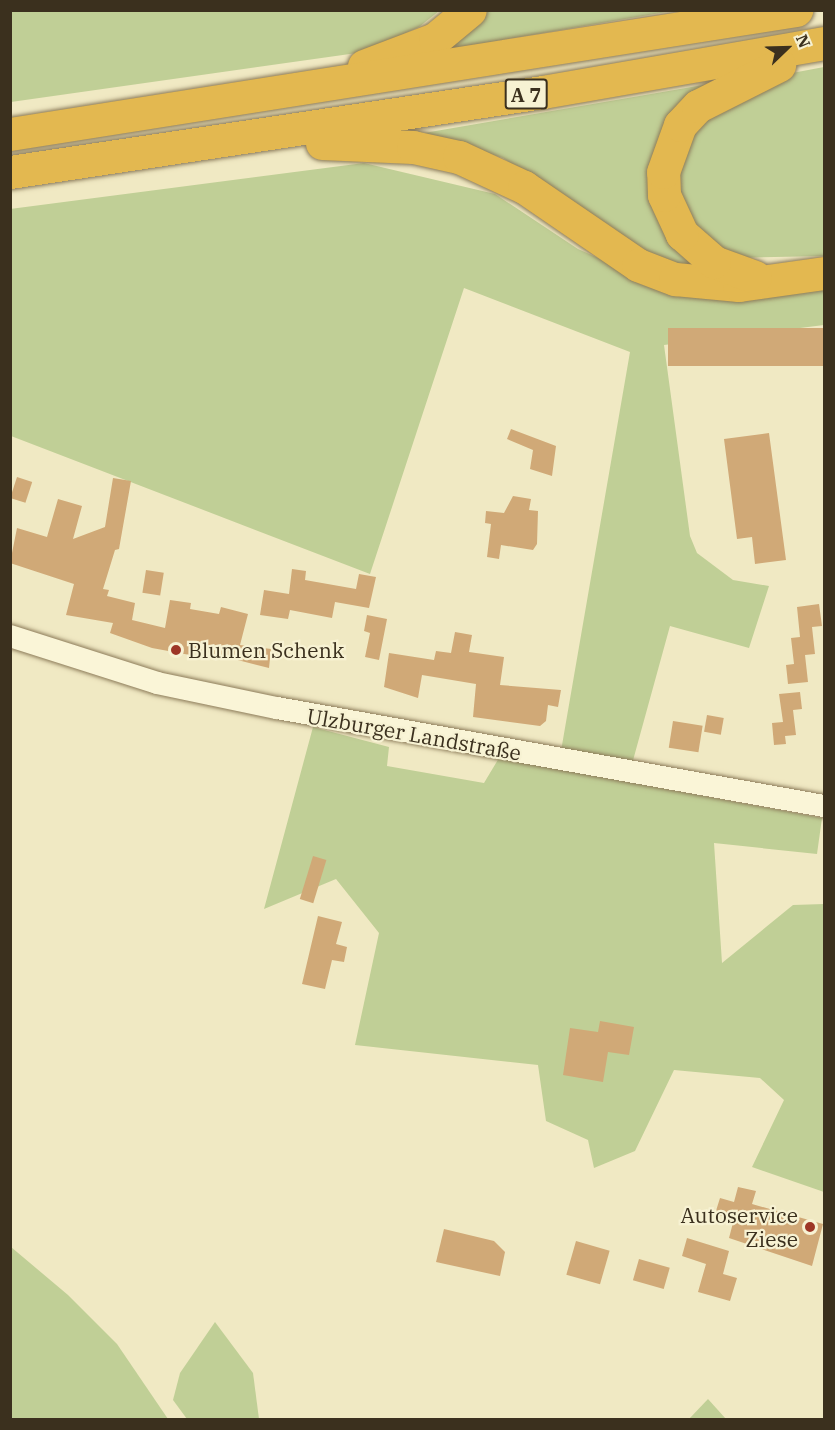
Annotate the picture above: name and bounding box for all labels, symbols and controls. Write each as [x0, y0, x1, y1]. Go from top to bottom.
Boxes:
north arrow [757, 18, 817, 78]
text: N [792, 31, 815, 51]
road number: A 7 [504, 77, 548, 111]
place label: Blumen Schenk [188, 637, 344, 663]
marker: Blumen Schenk [169, 643, 183, 657]
street label: Ulzburger Landstraße [305, 703, 523, 765]
place label: Autoservice Ziese [681, 1202, 798, 1252]
marker: Autoservice Ziese [803, 1220, 817, 1234]

